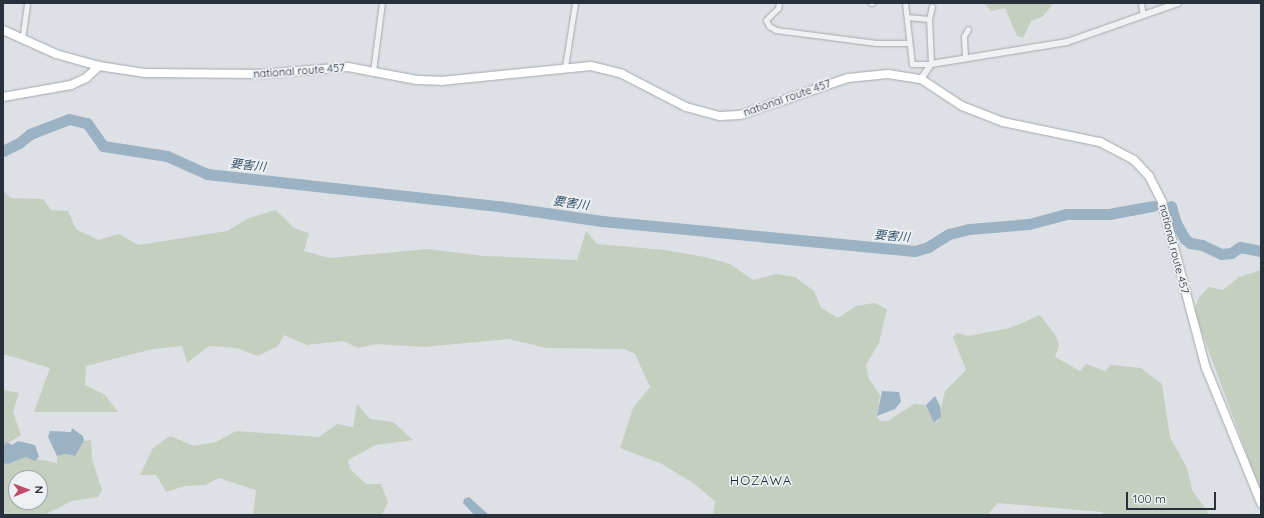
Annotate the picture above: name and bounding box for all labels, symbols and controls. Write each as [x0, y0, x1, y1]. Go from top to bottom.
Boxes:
street label: national route 457 [253, 61, 345, 81]
street label: national route 457 [742, 77, 832, 119]
water label: 要害川 [229, 156, 267, 174]
water label: 要害川 [552, 193, 590, 213]
street label: national route 457 [1157, 203, 1191, 295]
water label: 要害川 [873, 227, 911, 245]
north arrow [8, 470, 48, 510]
district label: HOZAWA [730, 472, 792, 488]
scale bar [1128, 484, 1218, 510]
text: N [32, 486, 46, 494]
text: 100 m [1133, 491, 1166, 506]

